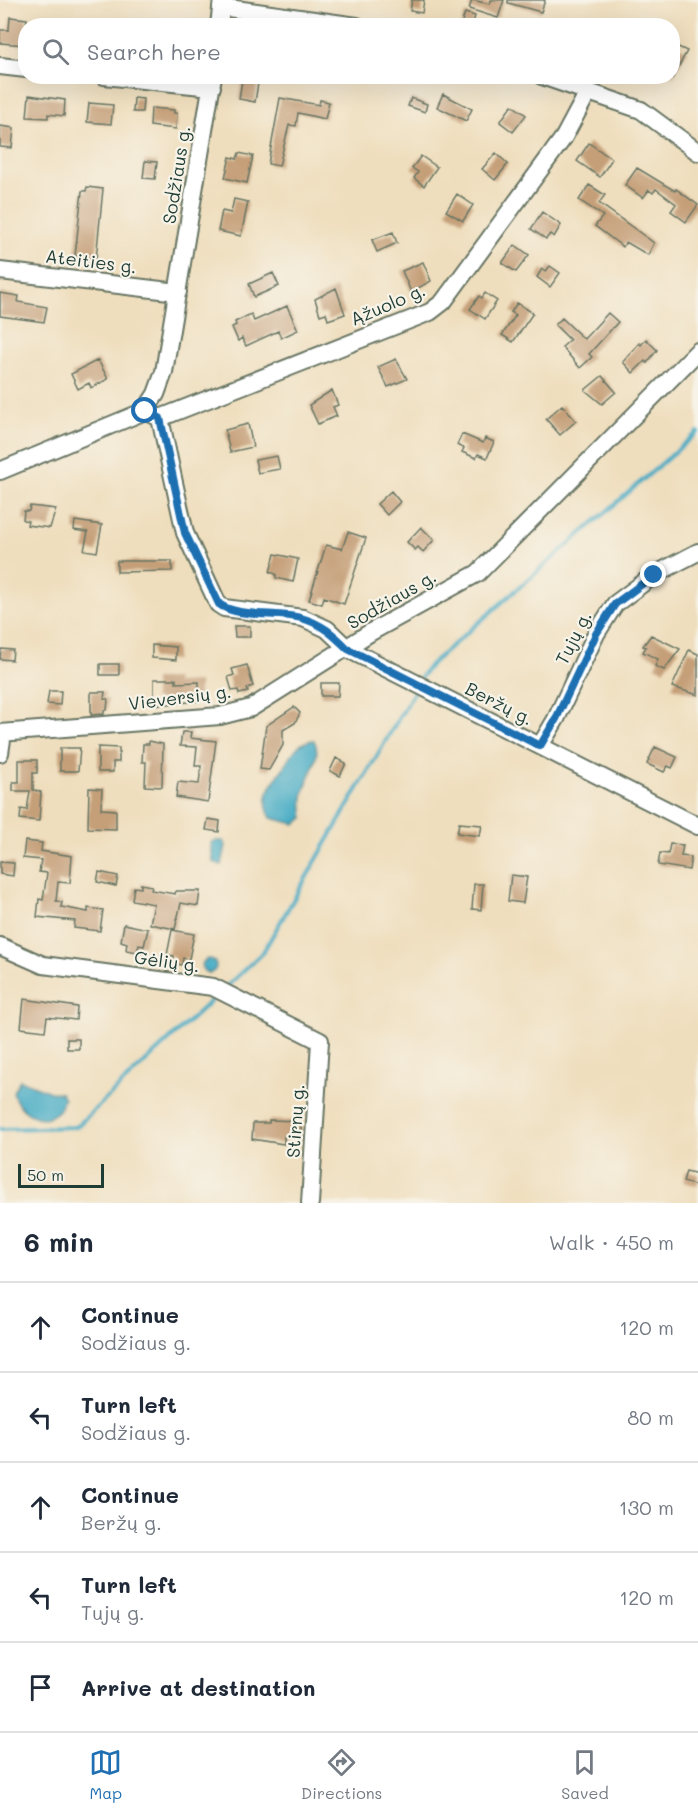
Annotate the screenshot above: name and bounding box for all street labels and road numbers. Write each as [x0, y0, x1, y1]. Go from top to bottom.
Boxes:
street label: Sodžiaus g. [156, 124, 196, 226]
street label: Ateities g. [44, 243, 138, 279]
street label: Ąžuolo g. [346, 277, 429, 331]
street label: Sodžiaus g. [343, 564, 440, 634]
street label: Tujų g. [549, 607, 597, 669]
street label: Beržų g. [462, 676, 537, 730]
street label: Vieversių g. [127, 679, 233, 715]
street label: Gėlių g. [133, 945, 201, 977]
street label: Stirnų g. [280, 1083, 310, 1159]

